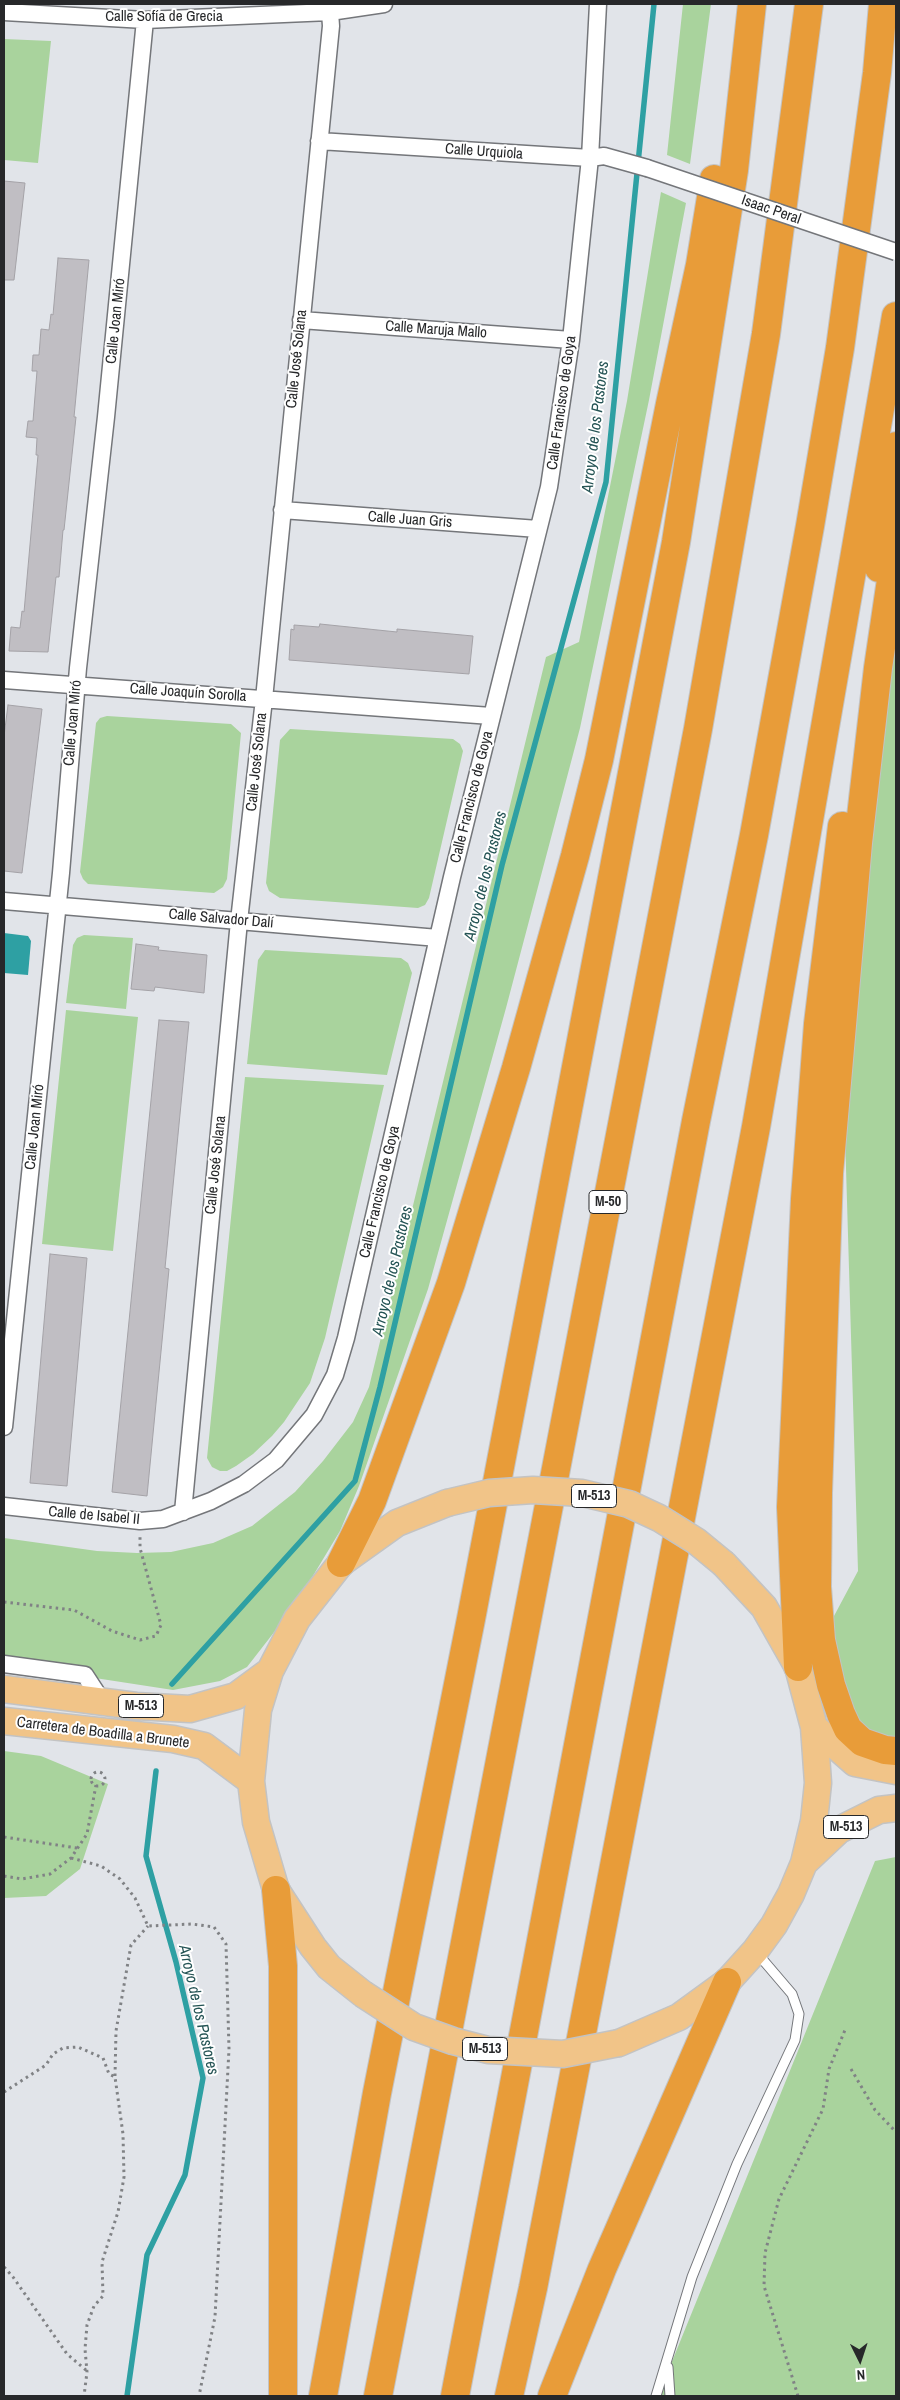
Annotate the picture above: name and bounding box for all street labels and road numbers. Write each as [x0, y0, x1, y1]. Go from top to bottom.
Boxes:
street label: Calle Sofía de Grecia [105, 8, 223, 26]
street label: Calle Urquiola [445, 140, 523, 164]
street label: Isaac Peral [739, 191, 803, 229]
street label: Calle Joan Miró [103, 277, 129, 365]
street label: Calle José Solana [283, 309, 311, 409]
street label: Calle Maruja Mallo [385, 317, 487, 343]
street label: Calle Francisco de Goya [544, 335, 580, 471]
street label: Calle Juan Gris [367, 508, 453, 532]
street label: Calle Joan Miró [60, 679, 86, 767]
street label: Calle Joaquín Sorolla [129, 680, 247, 706]
street label: Calle José Solana [243, 712, 271, 812]
street label: Calle Francisco de Goya [447, 729, 497, 865]
street label: Calle Salvador Dalí [168, 905, 274, 933]
street label: Calle Joan Miró [22, 1083, 48, 1171]
street label: Calle José Solana [202, 1115, 230, 1215]
street label: Calle Francisco de Goya [356, 1124, 404, 1260]
road number: M-50 [589, 1190, 627, 1214]
road number: M-513 [572, 1484, 616, 1508]
street label: Calle de Isabel II [48, 1503, 140, 1529]
road number: M-513 [118, 1694, 164, 1718]
street label: Carretera de Boadilla a Brunete [16, 1713, 190, 1753]
road number: M-513 [824, 1815, 868, 1838]
road number: M-513 [462, 2038, 508, 2060]

